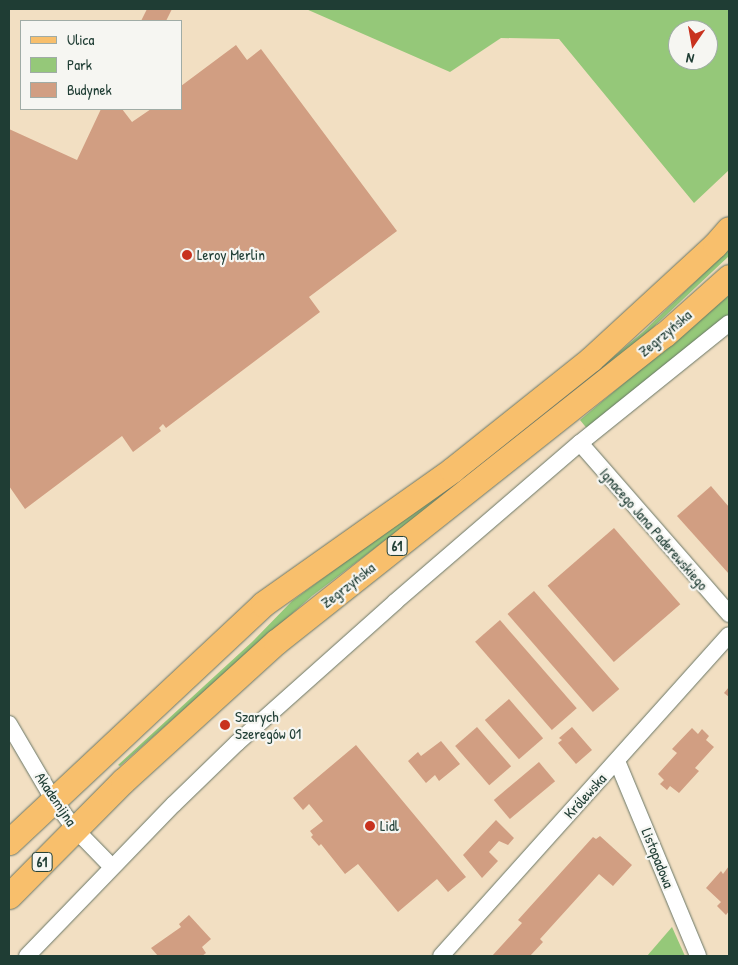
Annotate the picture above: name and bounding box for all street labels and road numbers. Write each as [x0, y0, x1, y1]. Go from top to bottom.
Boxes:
street label: Zegrzyńska [635, 306, 695, 360]
street label: Ignacego Jana Paderewskiego [596, 464, 712, 594]
road number: 61 [386, 534, 408, 558]
street label: Zegrzyńska [317, 558, 379, 612]
street label: Akademijna [31, 769, 81, 829]
street label: Królewska [560, 770, 610, 822]
street label: Listopadowa [638, 825, 678, 891]
road number: 61 [31, 850, 53, 874]

